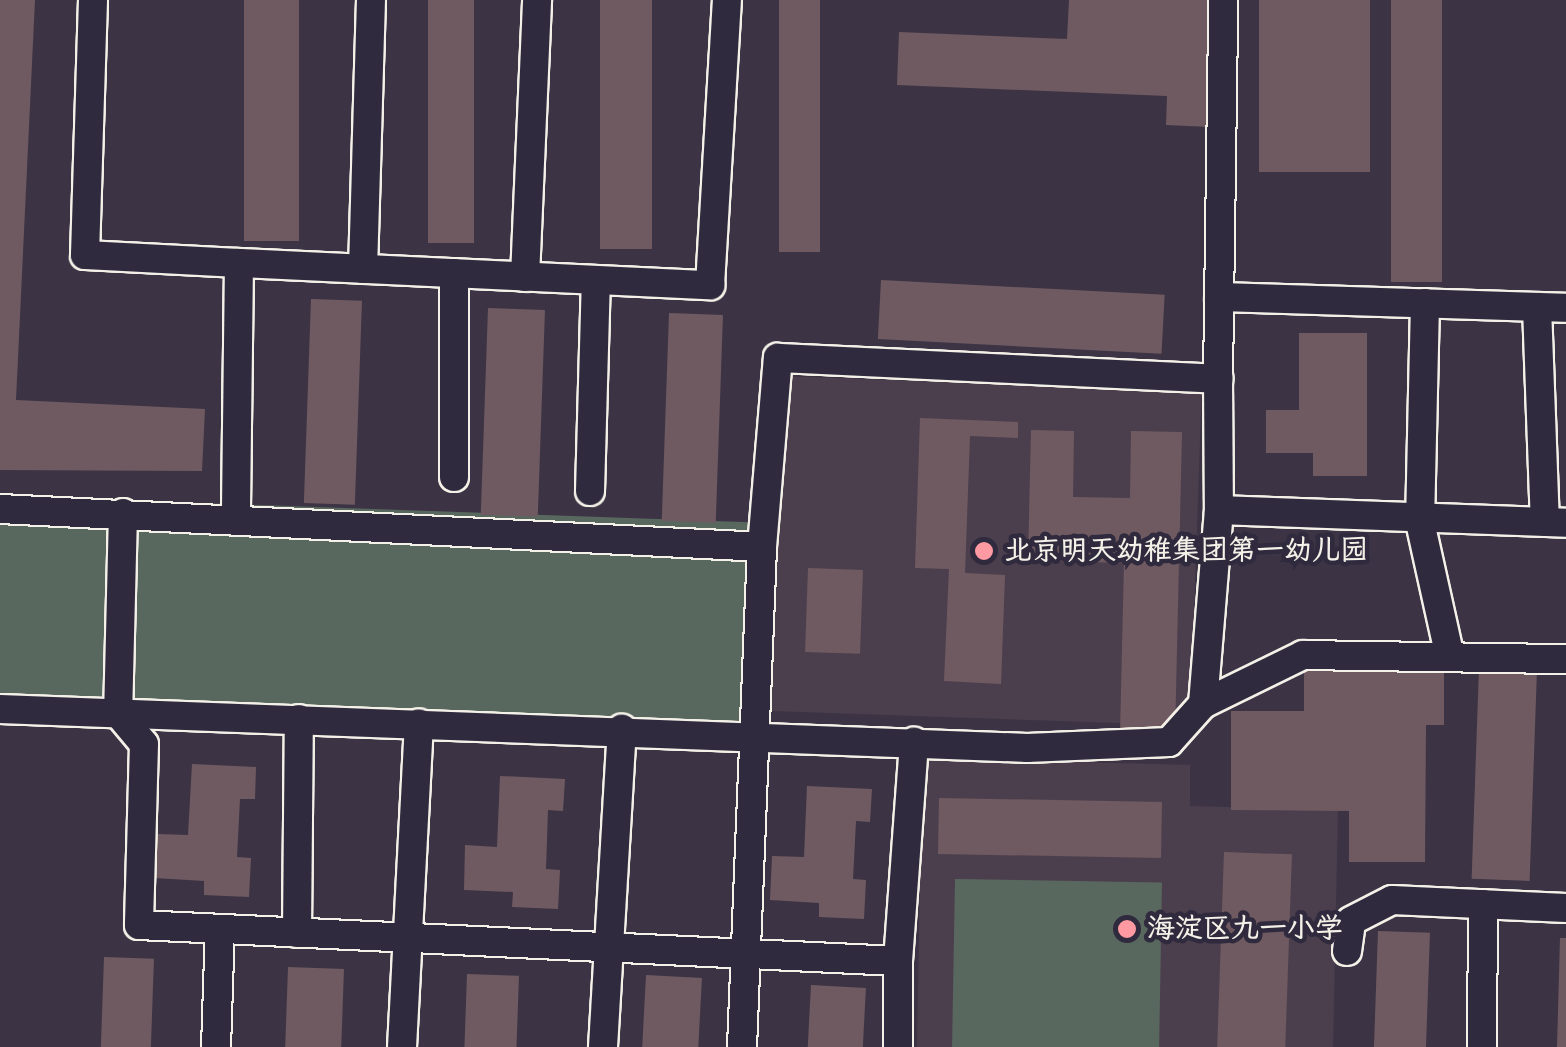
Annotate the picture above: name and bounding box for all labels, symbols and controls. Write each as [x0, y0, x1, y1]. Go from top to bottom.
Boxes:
place label: 北京明天幼稚集团第一幼儿园 [1004, 534, 1368, 568]
marker: 北京明天幼稚集团第一幼儿园 [973, 540, 995, 562]
place label: 海淀区九一小学 [1147, 912, 1343, 946]
marker: 海淀区九一小学 [1116, 918, 1138, 940]

